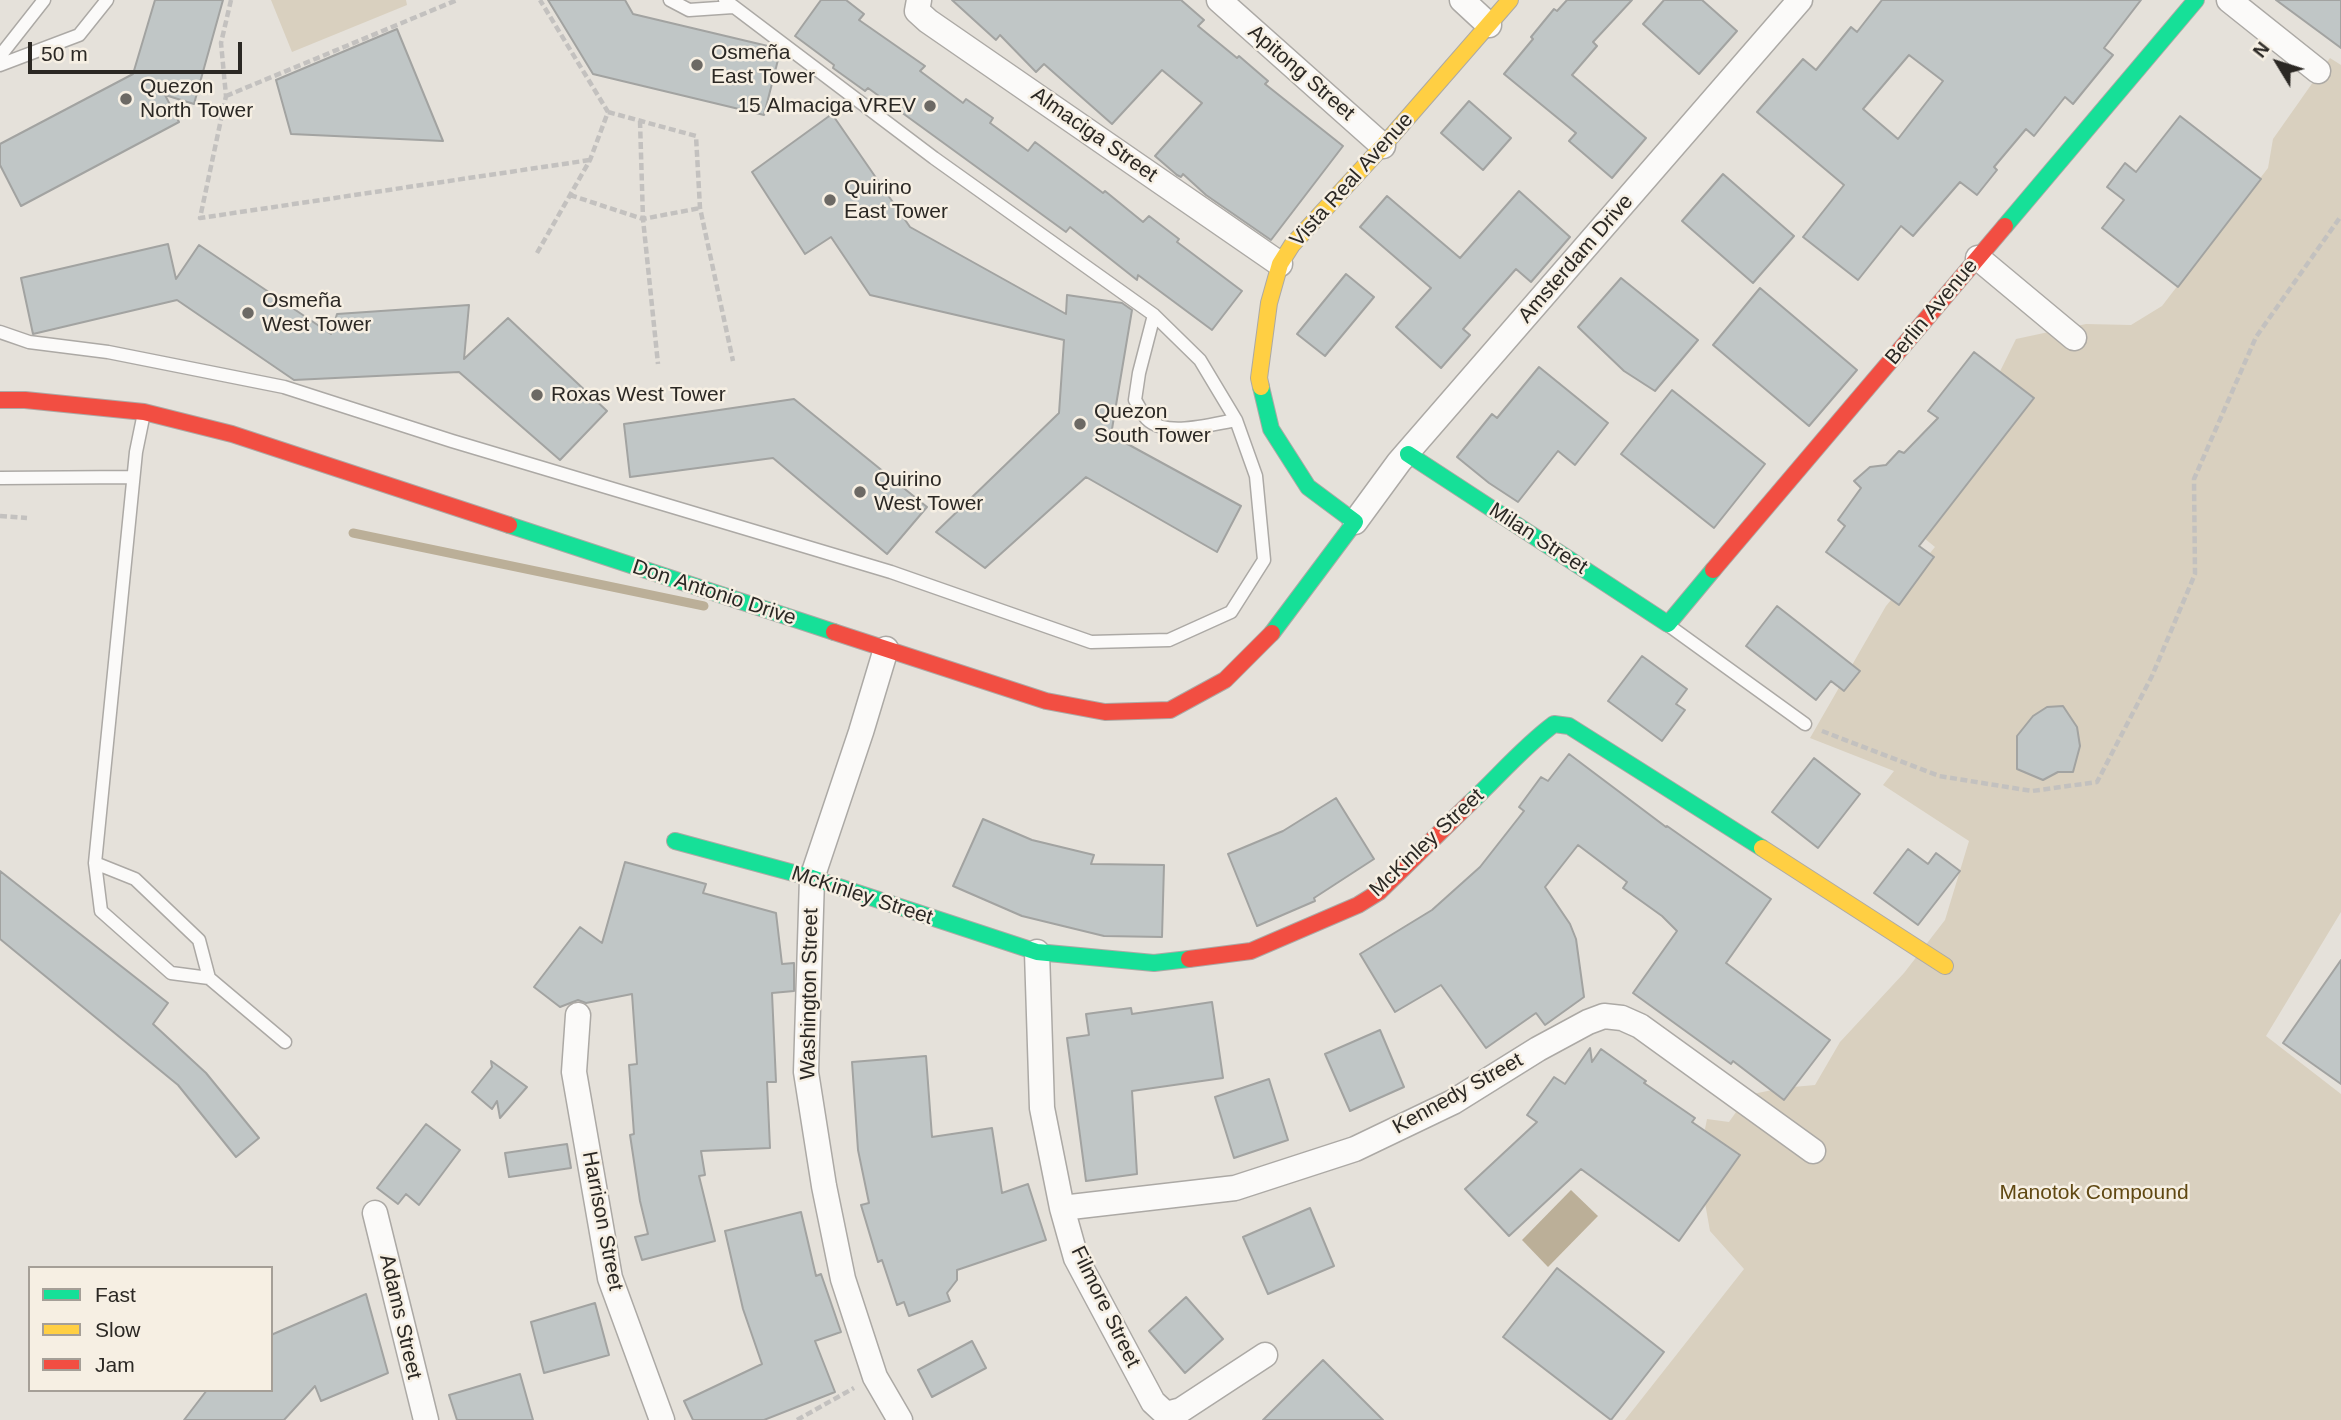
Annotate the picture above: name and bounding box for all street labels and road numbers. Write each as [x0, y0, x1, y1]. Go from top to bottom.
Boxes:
street label: Apitong Street [1243, 20, 1359, 126]
street label: Almaciga Street [1026, 82, 1162, 188]
street label: Vista Real Avenue [1285, 108, 1419, 252]
street label: Amsterdam Drive [1513, 190, 1639, 328]
street label: Berlin Avenue [1880, 254, 1984, 370]
street label: Milan Street [1484, 498, 1592, 580]
street label: Don Antonio Drive [629, 555, 799, 631]
street label: McKinley Street [1365, 784, 1489, 902]
street label: McKinley Street [788, 861, 936, 931]
street label: Washington Street [796, 908, 824, 1080]
street label: Kennedy Street [1389, 1048, 1527, 1140]
street label: Harrison Street [576, 1149, 628, 1293]
street label: Filmore Street [1065, 1242, 1145, 1372]
street label: Adams Street [373, 1252, 427, 1382]

